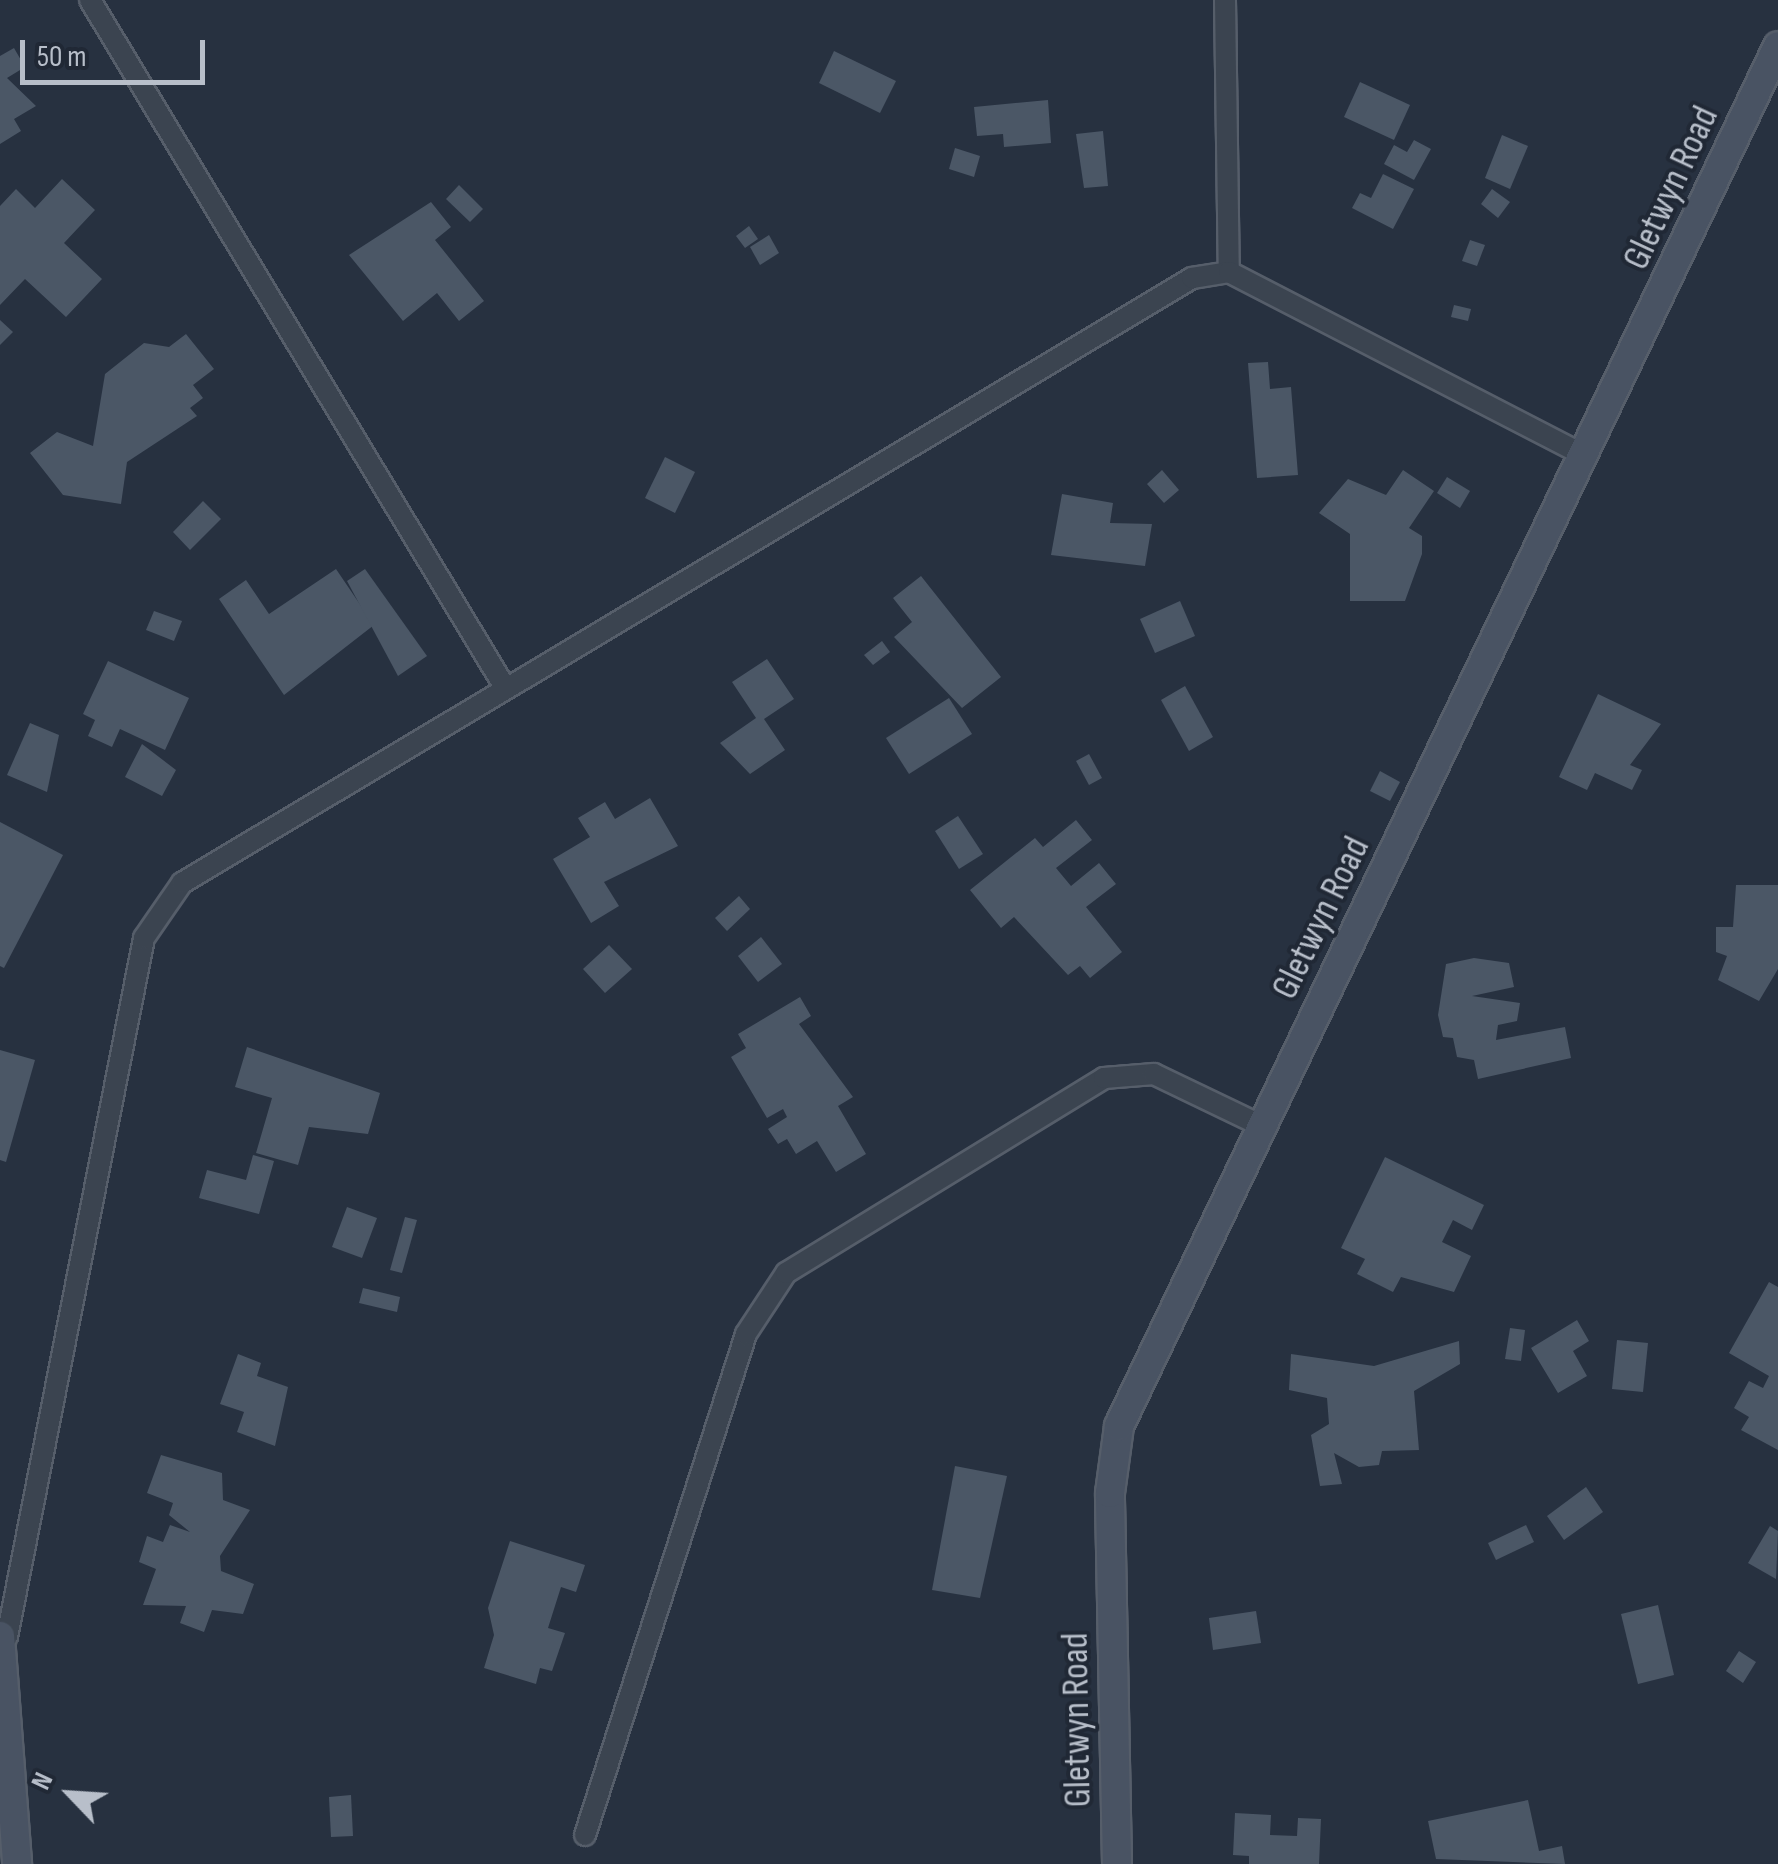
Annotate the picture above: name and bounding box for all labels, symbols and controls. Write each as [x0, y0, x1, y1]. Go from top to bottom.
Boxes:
scale bar [25, 20, 210, 82]
text: 50 m [37, 39, 86, 75]
street label: Gletwyn Road [1613, 99, 1729, 277]
street label: Gletwyn Road [1262, 830, 1380, 1006]
street label: Gletwyn Road [1053, 1632, 1101, 1808]
north arrow [20, 1744, 120, 1844]
text: N [24, 1767, 60, 1795]

